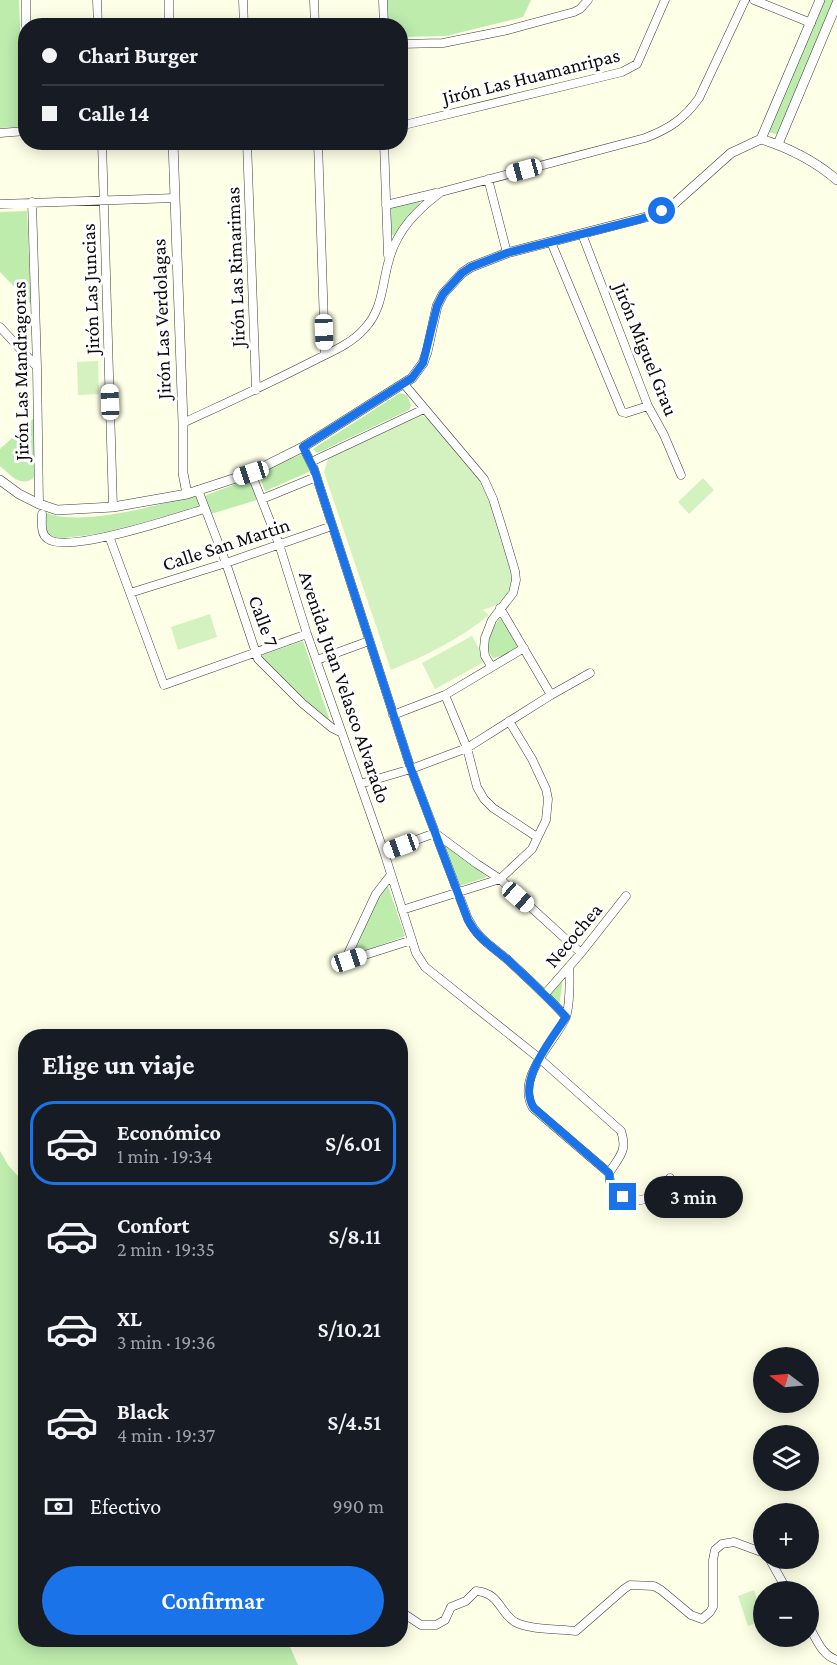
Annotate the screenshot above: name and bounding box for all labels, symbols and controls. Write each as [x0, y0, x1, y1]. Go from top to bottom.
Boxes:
text: Chari Burger [78, 43, 198, 68]
street label: Jirón Las Huamanripas [438, 43, 622, 110]
text: Calle 14 [78, 101, 149, 126]
car [504, 157, 544, 183]
street label: Jirón Las Rimarimas [221, 186, 250, 350]
route start [648, 197, 675, 224]
street label: Jirón Las Juncias [77, 223, 104, 357]
street label: Jirón Las Verdolagas [147, 238, 176, 402]
street label: Jirón Miguel Grau [608, 277, 683, 419]
street label: Jirón Las Mandragoras [7, 281, 34, 463]
car [314, 314, 334, 350]
car [100, 384, 120, 420]
car [231, 459, 271, 487]
street label: Calle San Martin [160, 513, 293, 575]
street label: Avenida Juan Velasco Alvarado [294, 568, 395, 806]
street label: Calle 7 [245, 592, 283, 650]
car [381, 831, 421, 861]
car [499, 878, 537, 916]
street label: Necochea [540, 898, 606, 972]
car [329, 946, 369, 974]
text: Elige un viaje [42, 1050, 195, 1080]
icon: car [45, 1116, 99, 1170]
text: Económico [117, 1120, 221, 1145]
text: S/6.01 [325, 1131, 381, 1156]
text: 1 min · 19:34 [117, 1145, 213, 1167]
callout: 3 min [644, 1176, 743, 1218]
route end [609, 1183, 636, 1210]
text: 3 min [670, 1186, 717, 1208]
icon: car [45, 1209, 99, 1263]
text: Confort [117, 1213, 190, 1238]
text: S/8.11 [329, 1224, 381, 1249]
text: 2 min · 19:35 [117, 1238, 215, 1260]
icon: car [45, 1302, 99, 1356]
text: XL [117, 1306, 142, 1331]
text: S/10.21 [318, 1317, 381, 1342]
text: 3 min · 19:36 [117, 1331, 216, 1353]
north arrow [753, 1347, 819, 1413]
map controls [753, 1347, 819, 1647]
icon: car [45, 1395, 99, 1449]
text: Black [117, 1399, 169, 1424]
text: S/4.51 [328, 1410, 381, 1435]
text: 4 min · 19:37 [117, 1424, 215, 1446]
button: layers [753, 1425, 819, 1491]
icon: cash [42, 1490, 75, 1523]
text: Efectivo [90, 1494, 161, 1519]
text: 990 m [333, 1495, 384, 1517]
button: + [753, 1503, 819, 1569]
button: Confirmar [42, 1566, 384, 1635]
button: − [753, 1581, 819, 1647]

